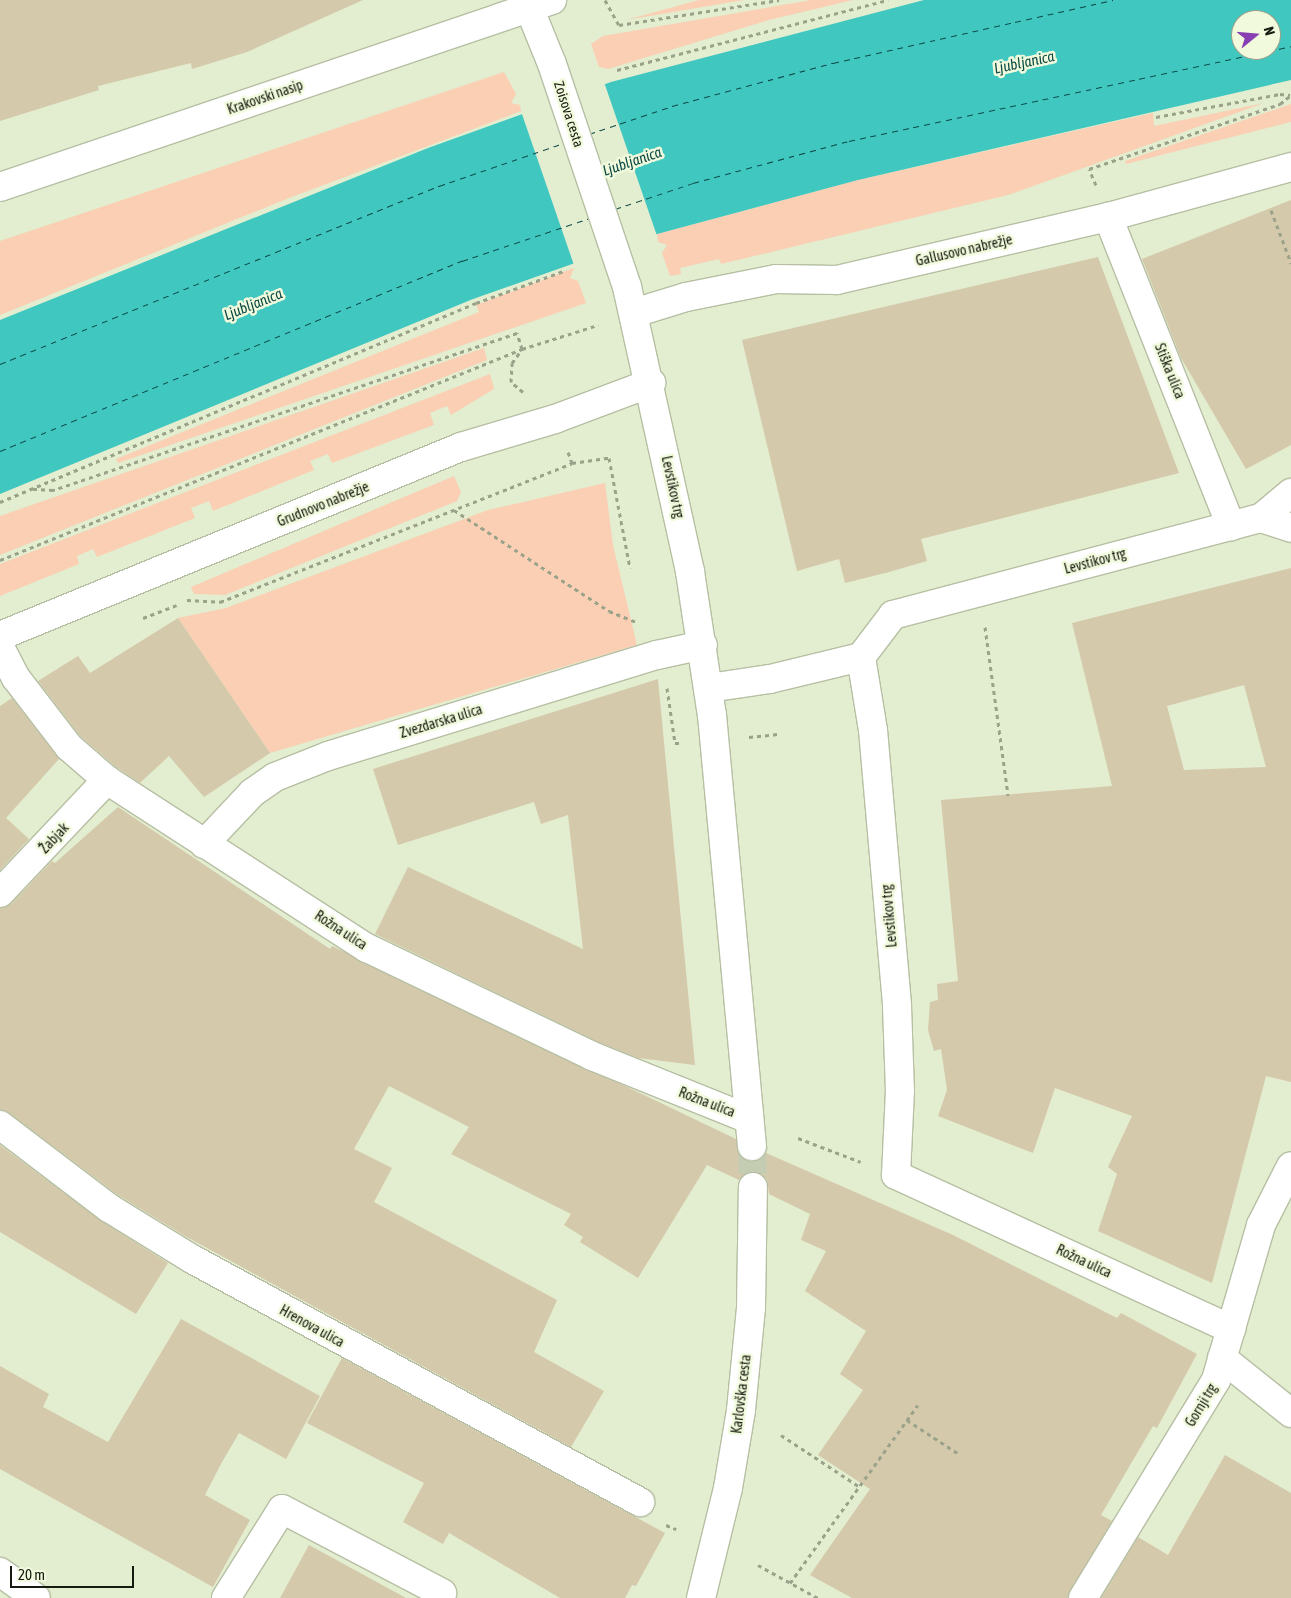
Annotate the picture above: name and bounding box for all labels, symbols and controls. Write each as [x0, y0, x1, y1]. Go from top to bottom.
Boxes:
north arrow [1231, 10, 1281, 60]
text: N [1261, 25, 1278, 37]
water label: Ljubljanica [992, 47, 1056, 77]
street label: Krakovski nasip [225, 76, 305, 118]
street label: Zoisova cesta [550, 79, 588, 149]
water label: Ljubljanica [600, 143, 664, 179]
street label: Gallusovo nabrežje [914, 231, 1014, 269]
water label: Ljubljanica [221, 284, 285, 324]
street label: Stiška ulica [1151, 341, 1189, 401]
street label: Levstikov trg [658, 454, 688, 520]
street label: Grudnovo nabrežje [275, 478, 371, 530]
street label: Levstikov trg [1062, 545, 1128, 577]
street label: Zvezdarska ulica [398, 700, 484, 742]
street label: Žabjak [36, 819, 72, 857]
street label: Levstikov trg [878, 884, 900, 948]
street label: Rožna ulica [312, 907, 370, 953]
street label: Rožna ulica [676, 1084, 738, 1120]
street label: Rožna ulica [1054, 1241, 1114, 1281]
street label: Hrenova ulica [277, 1301, 347, 1351]
street label: Karlovška cesta [728, 1353, 754, 1435]
street label: Gornji trg [1182, 1381, 1220, 1429]
scale bar [12, 1556, 136, 1588]
text: 20 m [18, 1566, 45, 1583]

